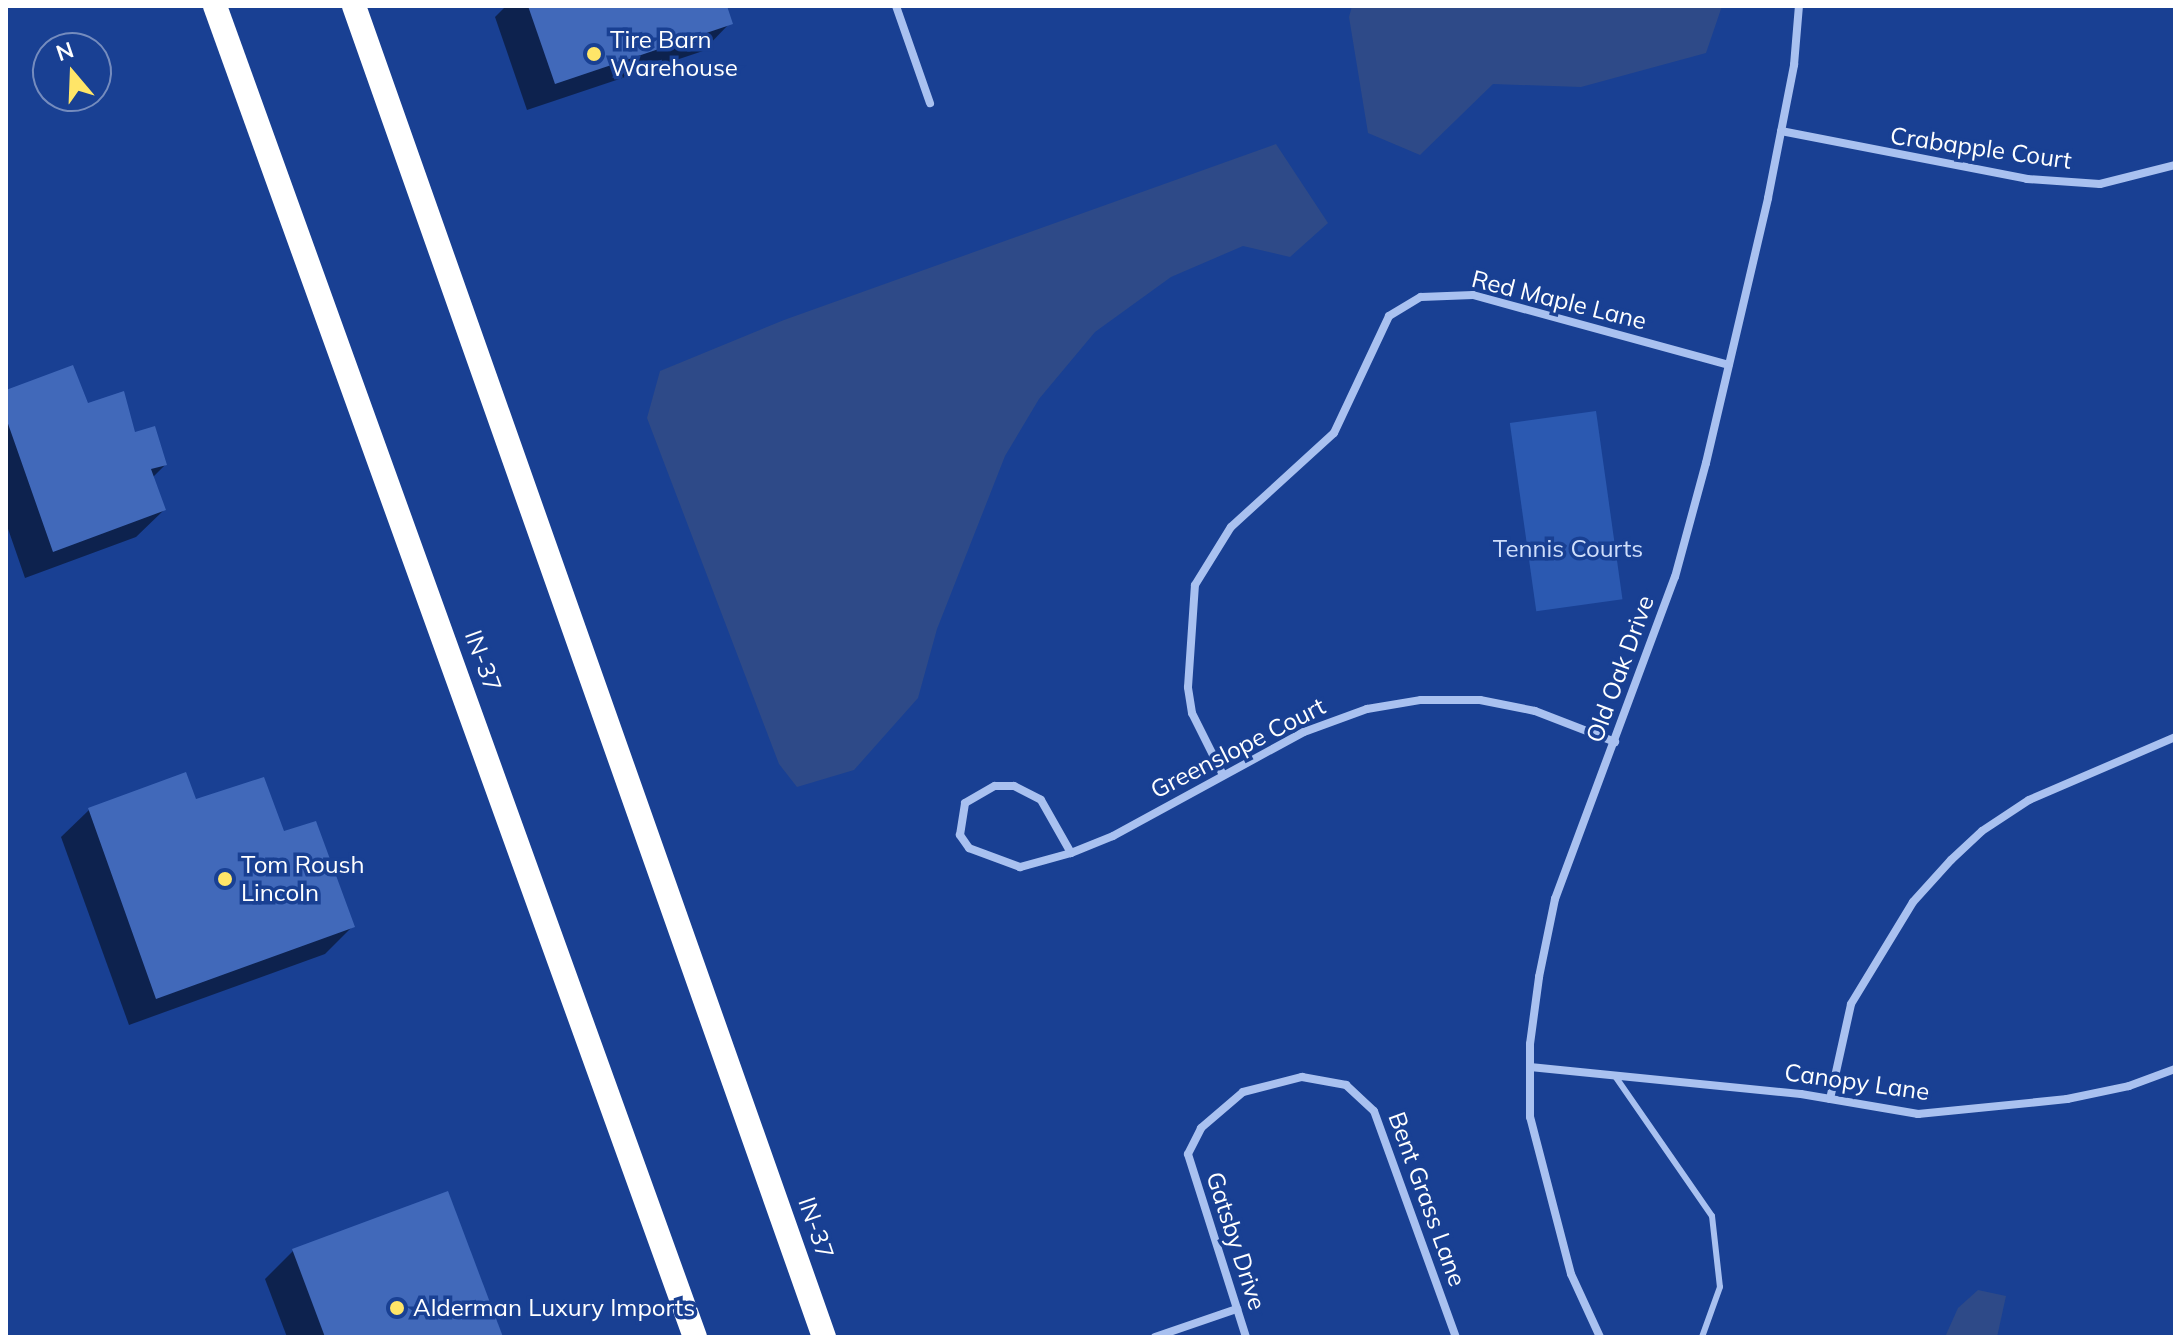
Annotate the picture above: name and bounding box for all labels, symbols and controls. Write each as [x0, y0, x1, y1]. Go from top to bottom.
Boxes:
place label: Tire Barn Warehouse [610, 26, 738, 82]
north arrow [32, 32, 112, 112]
text: N [52, 35, 77, 67]
marker: Tire Barn Warehouse [585, 45, 603, 63]
street label: Crabapple Court [1888, 121, 2074, 175]
street label: Red Maple Lane [1469, 264, 1649, 336]
park label: Tennis Courts [1493, 535, 1643, 563]
street label: Old Oak Drive [1580, 592, 1660, 746]
street label: IN-37 [459, 626, 507, 696]
street label: Greenslope Court [1146, 692, 1330, 804]
place label: Tom Roush Lincoln [241, 851, 365, 907]
marker: Tom Roush Lincoln [216, 870, 234, 888]
street label: Canopy Lane [1783, 1058, 1931, 1106]
street label: Bent Grass Lane [1382, 1108, 1472, 1290]
street label: Gatsby Drive [1200, 1168, 1272, 1314]
street label: IN-37 [792, 1193, 840, 1263]
place label: Alderman Luxury Imports [413, 1294, 695, 1322]
marker: Alderman Luxury Imports [388, 1299, 406, 1317]

